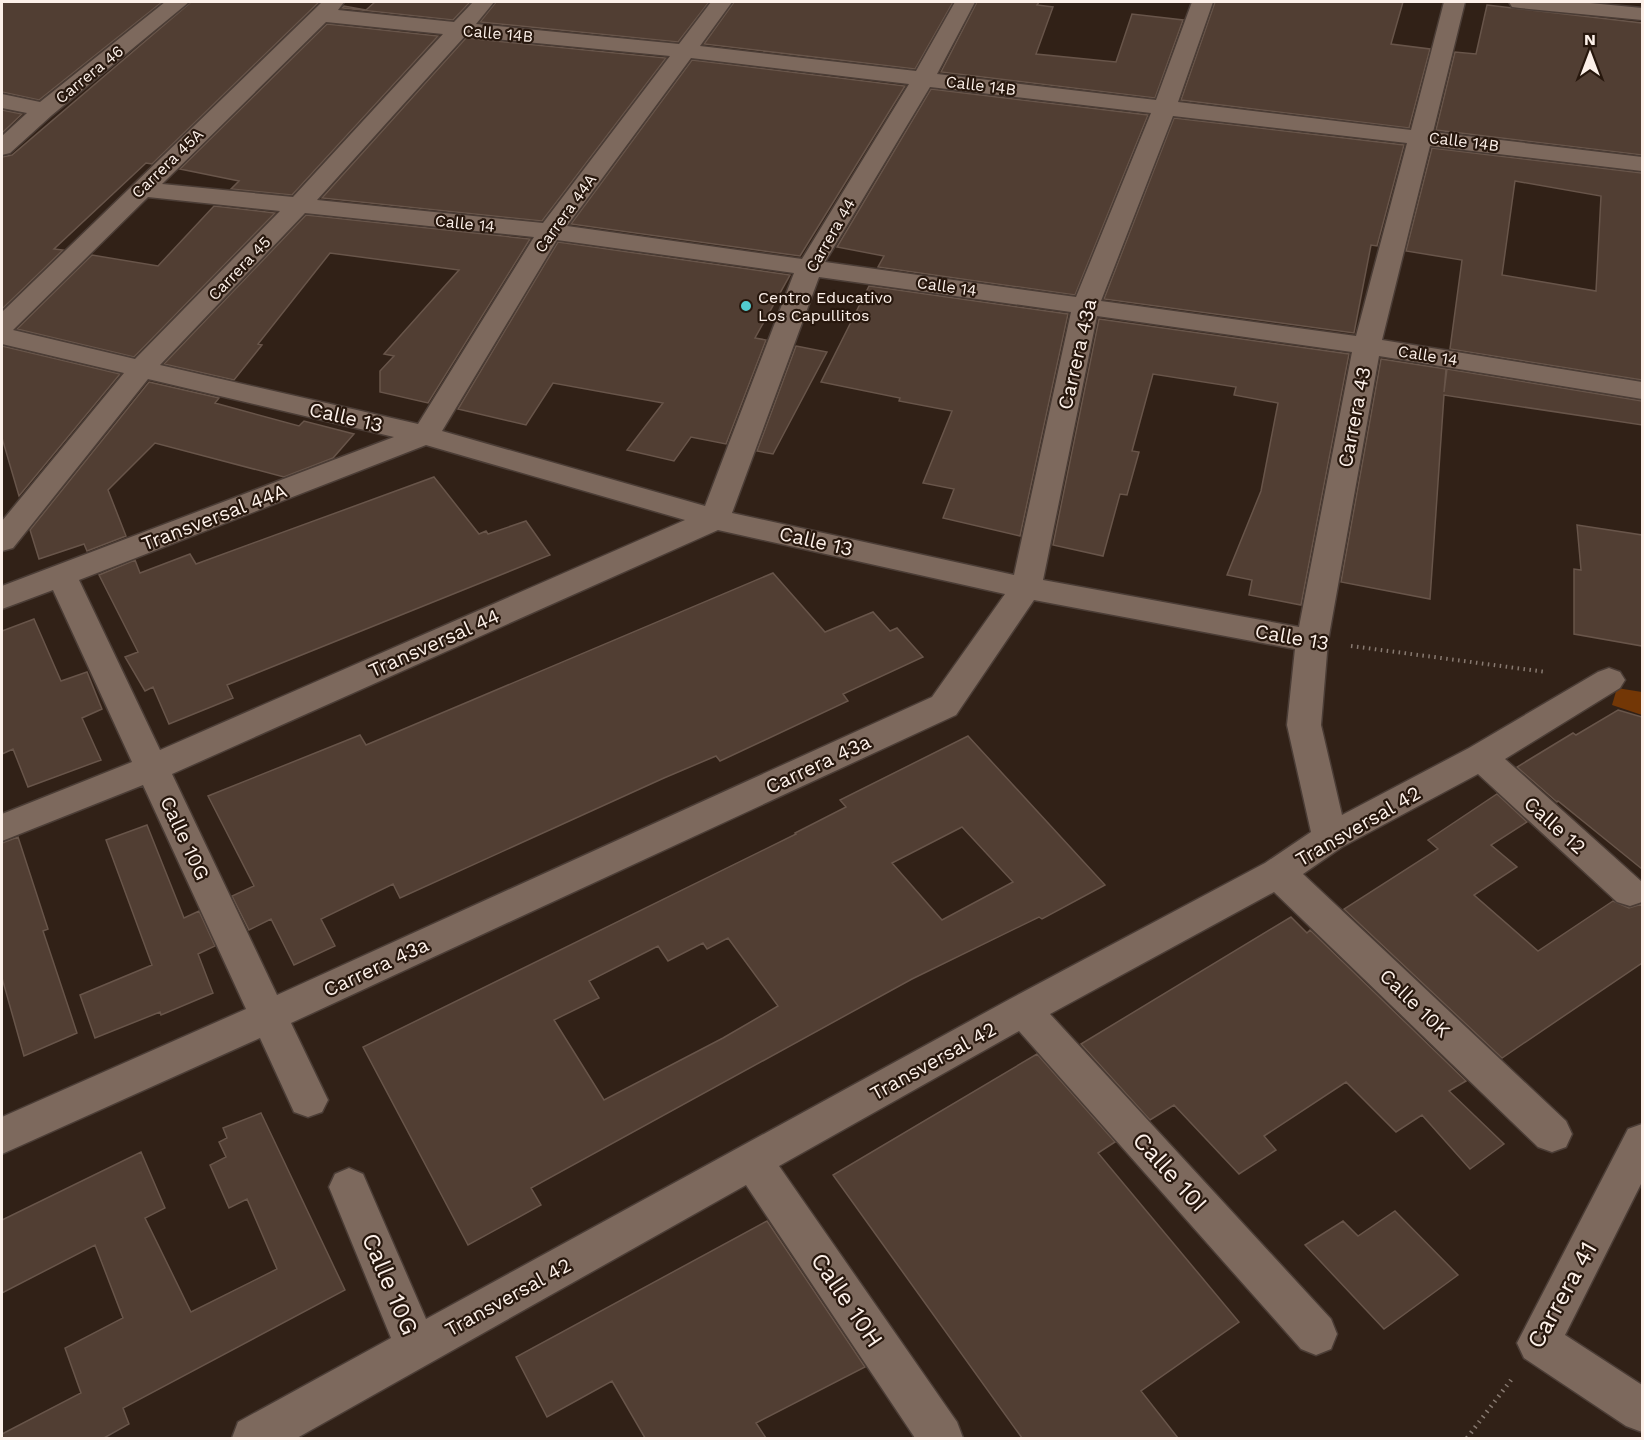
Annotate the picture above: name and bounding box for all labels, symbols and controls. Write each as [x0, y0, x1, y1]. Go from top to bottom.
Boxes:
street label: Calle 14B [462, 21, 534, 46]
north arrow [1560, 24, 1620, 84]
text: N [1584, 30, 1596, 49]
street label: Carrera 46 [51, 41, 127, 108]
street label: Calle 14B [945, 72, 1017, 99]
street label: Carrera 45A [128, 124, 207, 202]
street label: Calle 14B [1428, 128, 1500, 155]
street label: Carrera 44A [530, 170, 601, 256]
street label: Carrera 44 [802, 195, 859, 276]
street label: Calle 14 [434, 211, 496, 236]
street label: Carrera 45 [204, 232, 275, 304]
street label: Calle 14 [916, 273, 978, 300]
place label: Centro Educativo Los Capullitos [758, 288, 892, 325]
street label: Carrera 43a [1053, 296, 1101, 412]
marker: Centro Educativo Los Capullitos [739, 299, 753, 313]
street label: Calle 14 [1397, 341, 1459, 370]
street label: Carrera 43 [1332, 365, 1376, 469]
street label: Calle 13 [307, 397, 385, 437]
street label: Transversal 44A [138, 478, 290, 556]
street label: Calle 13 [777, 521, 855, 561]
street label: Transversal 44 [365, 603, 503, 683]
street label: Calle 13 [1253, 619, 1331, 655]
street label: Carrera 43a [762, 729, 874, 799]
street label: Transversal 42 [1291, 781, 1425, 871]
street label: Calle 12 [1519, 791, 1591, 859]
street label: Calle 10G [155, 792, 215, 884]
street label: Carrera 43a [320, 932, 432, 1002]
street label: Calle 10K [1375, 964, 1455, 1042]
street label: Transversal 42 [866, 1017, 1000, 1105]
street label: Calle 10I [1127, 1126, 1213, 1218]
street label: Calle 10G [356, 1229, 424, 1339]
street label: Carrera 41 [1521, 1237, 1603, 1353]
street label: Calle 10H [805, 1247, 889, 1353]
street label: Transversal 42 [441, 1253, 575, 1341]

